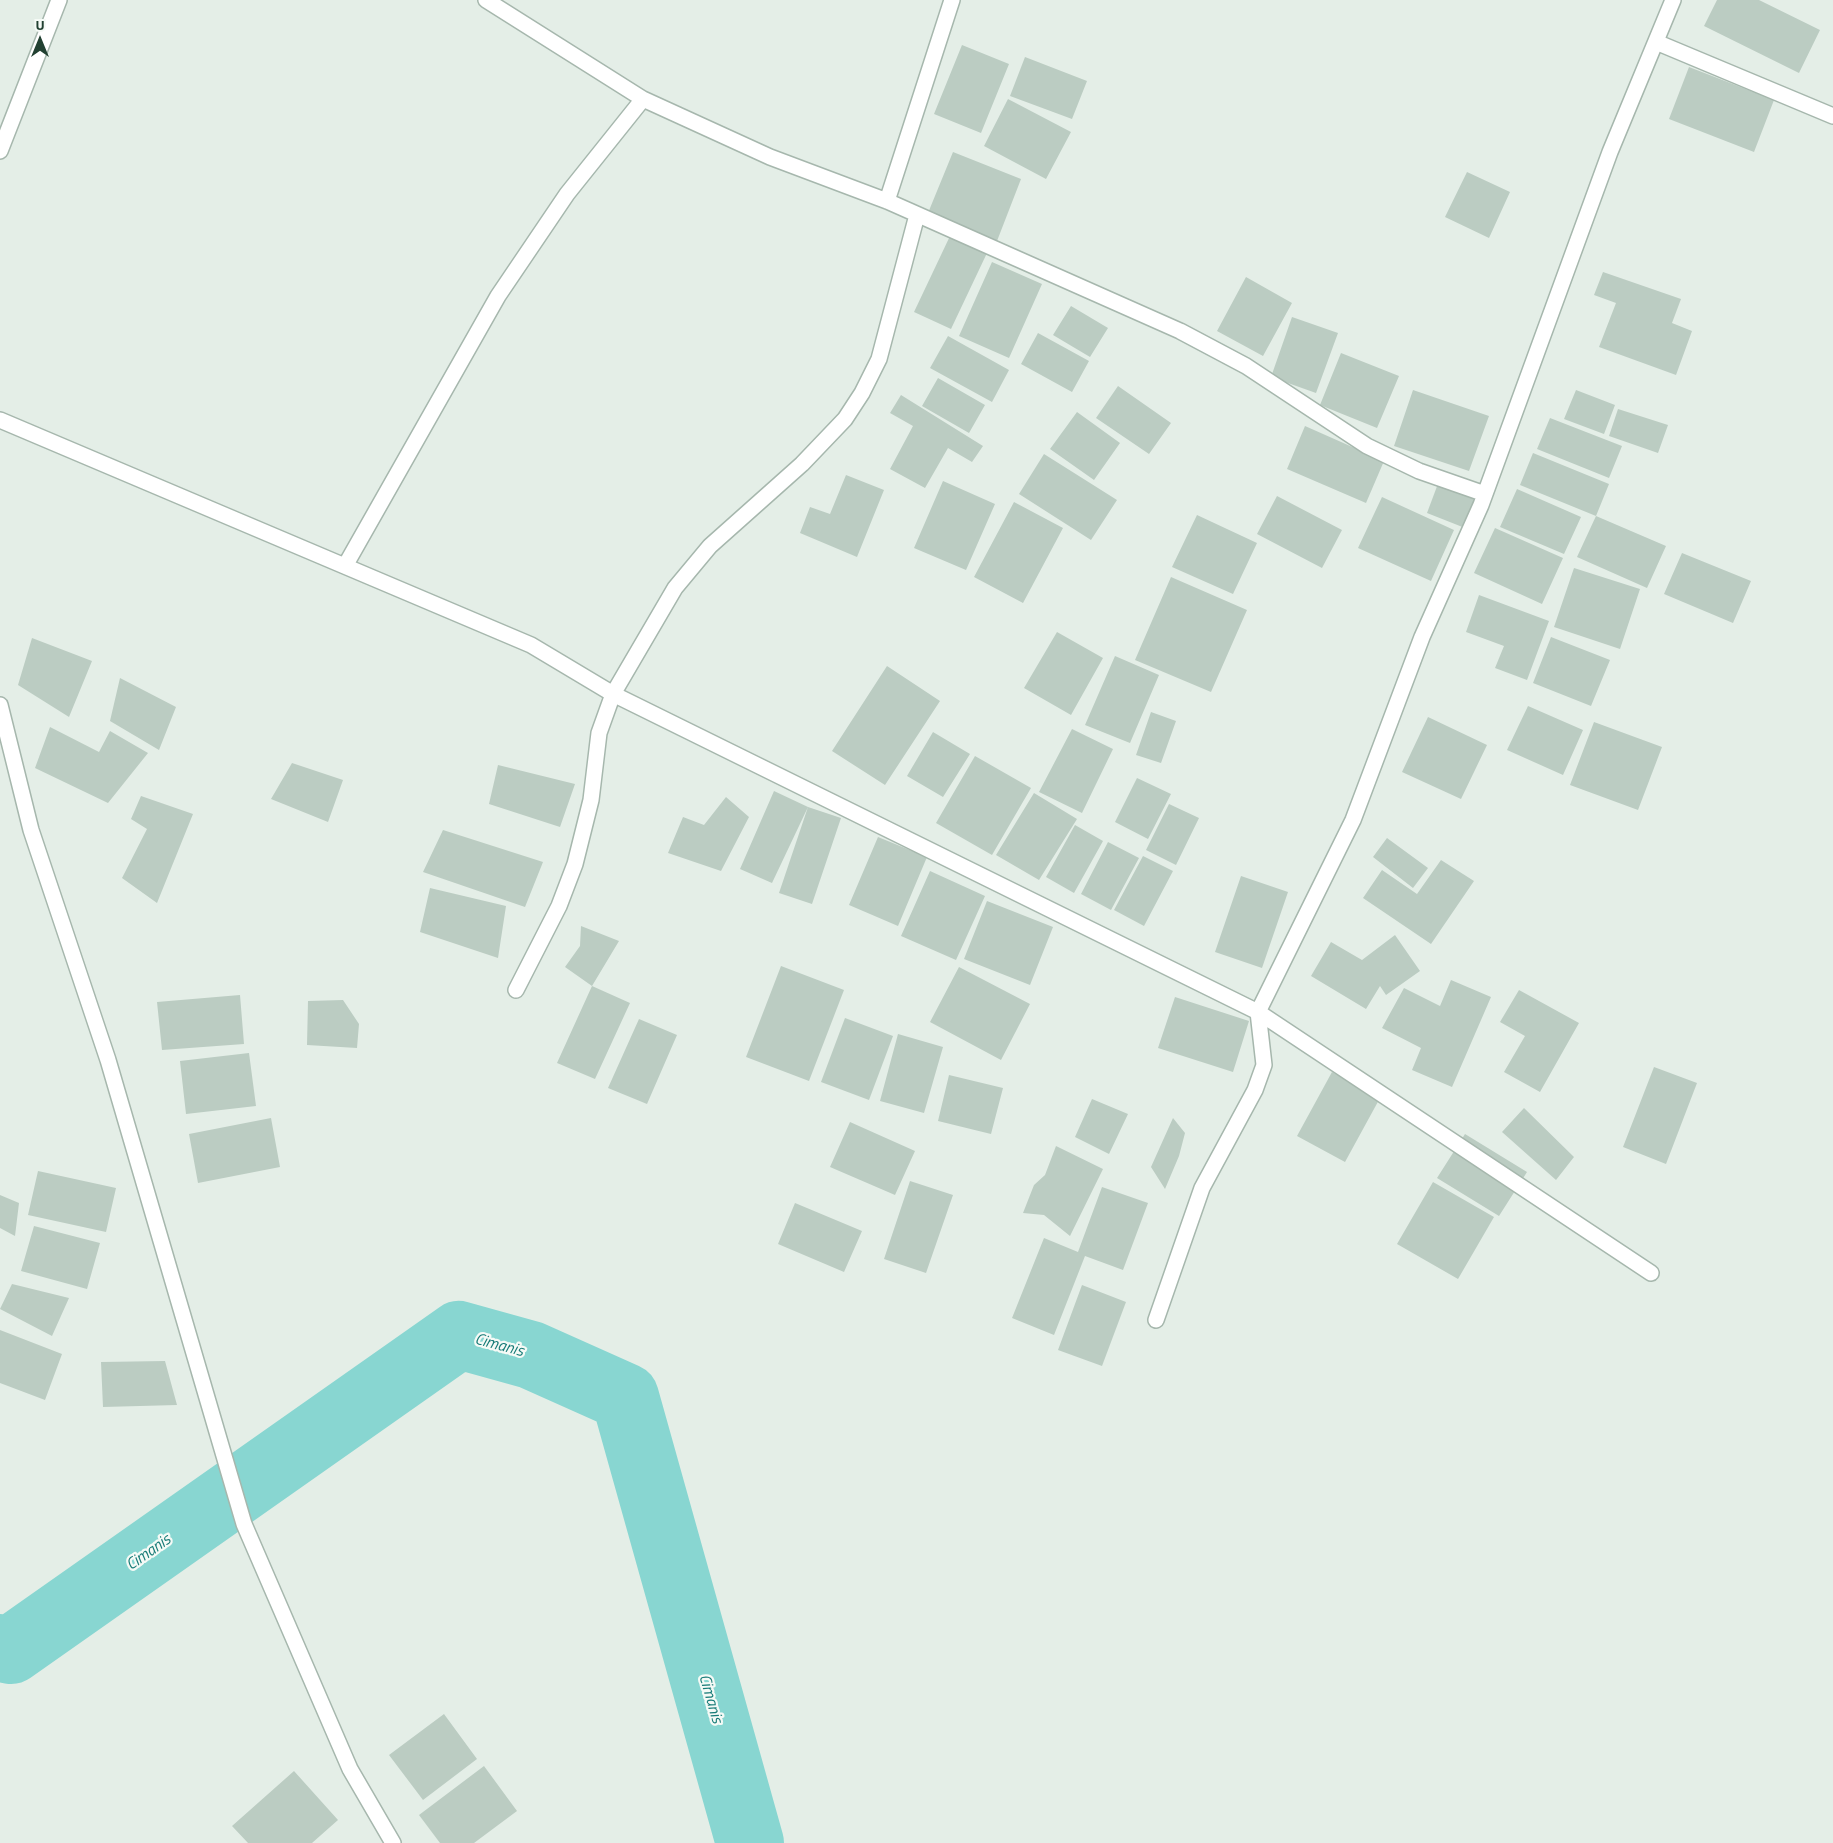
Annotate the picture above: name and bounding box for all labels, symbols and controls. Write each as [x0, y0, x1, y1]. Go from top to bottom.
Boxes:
text: U [35, 14, 45, 35]
north arrow [15, 15, 65, 65]
water label: Cimanis [472, 1330, 526, 1362]
water label: Cimanis [123, 1531, 175, 1575]
water label: Cimanis [694, 1672, 726, 1726]

